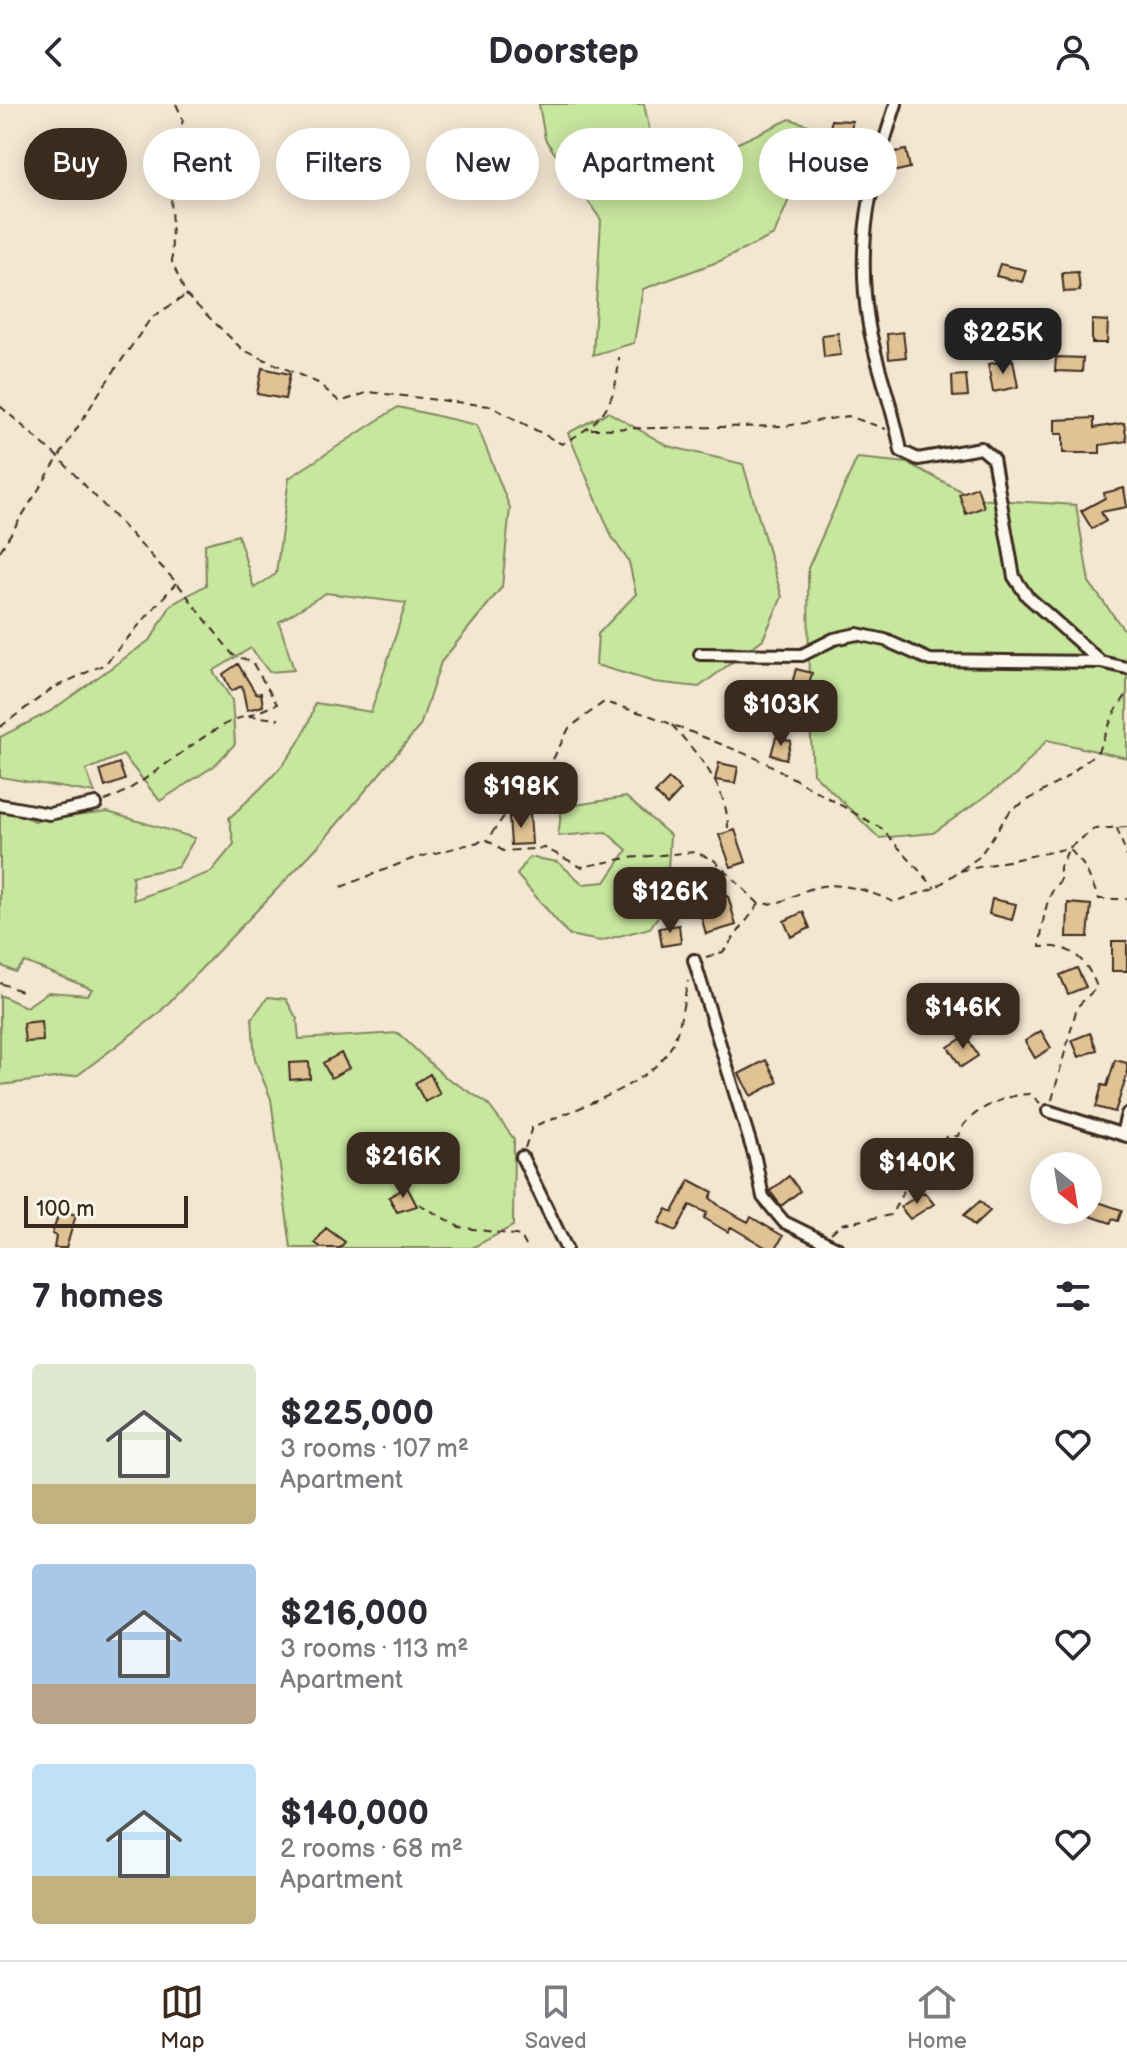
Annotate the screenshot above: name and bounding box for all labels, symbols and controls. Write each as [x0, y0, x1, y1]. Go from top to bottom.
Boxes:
icon: back [32, 30, 76, 74]
icon: person [1051, 30, 1095, 74]
text: Doorstep [488, 31, 639, 74]
chip: Buy [24, 128, 127, 200]
chip: Rent [143, 128, 260, 200]
chip: Filters [276, 128, 410, 200]
chip: New [426, 128, 539, 200]
chip: Apartment [555, 128, 743, 200]
chip: House [759, 128, 897, 200]
pin: $225K [947, 308, 1059, 376]
text: $225K [963, 318, 1043, 349]
pin: $103K [725, 680, 837, 748]
text: $103K [742, 690, 820, 721]
pin: $198K [465, 762, 577, 830]
text: $198K [483, 772, 559, 803]
pin: $126K [614, 867, 726, 935]
text: $126K [631, 877, 709, 908]
pin: $146K [907, 983, 1019, 1051]
text: $146K [925, 993, 1001, 1024]
pin: $216K [347, 1132, 459, 1200]
pin: $140K [861, 1138, 973, 1206]
text: $216K [365, 1142, 441, 1173]
text: $140K [878, 1148, 956, 1179]
north arrow [1030, 1152, 1102, 1224]
map controls [1030, 1152, 1102, 1224]
scale bar [24, 1192, 188, 1228]
text: 100 m [36, 1196, 95, 1223]
icon: filters [1051, 1274, 1095, 1318]
text: 7 homes [32, 1276, 163, 1317]
text: $225,000 [280, 1393, 434, 1434]
icon: home [96, 1396, 192, 1492]
icon: heart [1051, 1422, 1095, 1466]
text: 3 rooms · 107 m² [280, 1434, 469, 1465]
text: Apartment [280, 1465, 403, 1496]
text: $216,000 [280, 1593, 428, 1634]
icon: home [96, 1596, 192, 1692]
icon: heart [1051, 1622, 1095, 1666]
text: 3 rooms · 113 m² [280, 1634, 469, 1665]
text: Apartment [280, 1665, 403, 1696]
text: $140,000 [280, 1793, 429, 1834]
icon: home [96, 1796, 192, 1892]
icon: heart [1051, 1822, 1095, 1866]
text: 2 rooms · 68 m² [280, 1834, 463, 1865]
text: Apartment [280, 1865, 403, 1896]
tab: Map [160, 1980, 204, 2055]
tab: Saved [525, 1980, 587, 2055]
tab: Home [907, 1980, 967, 2055]

